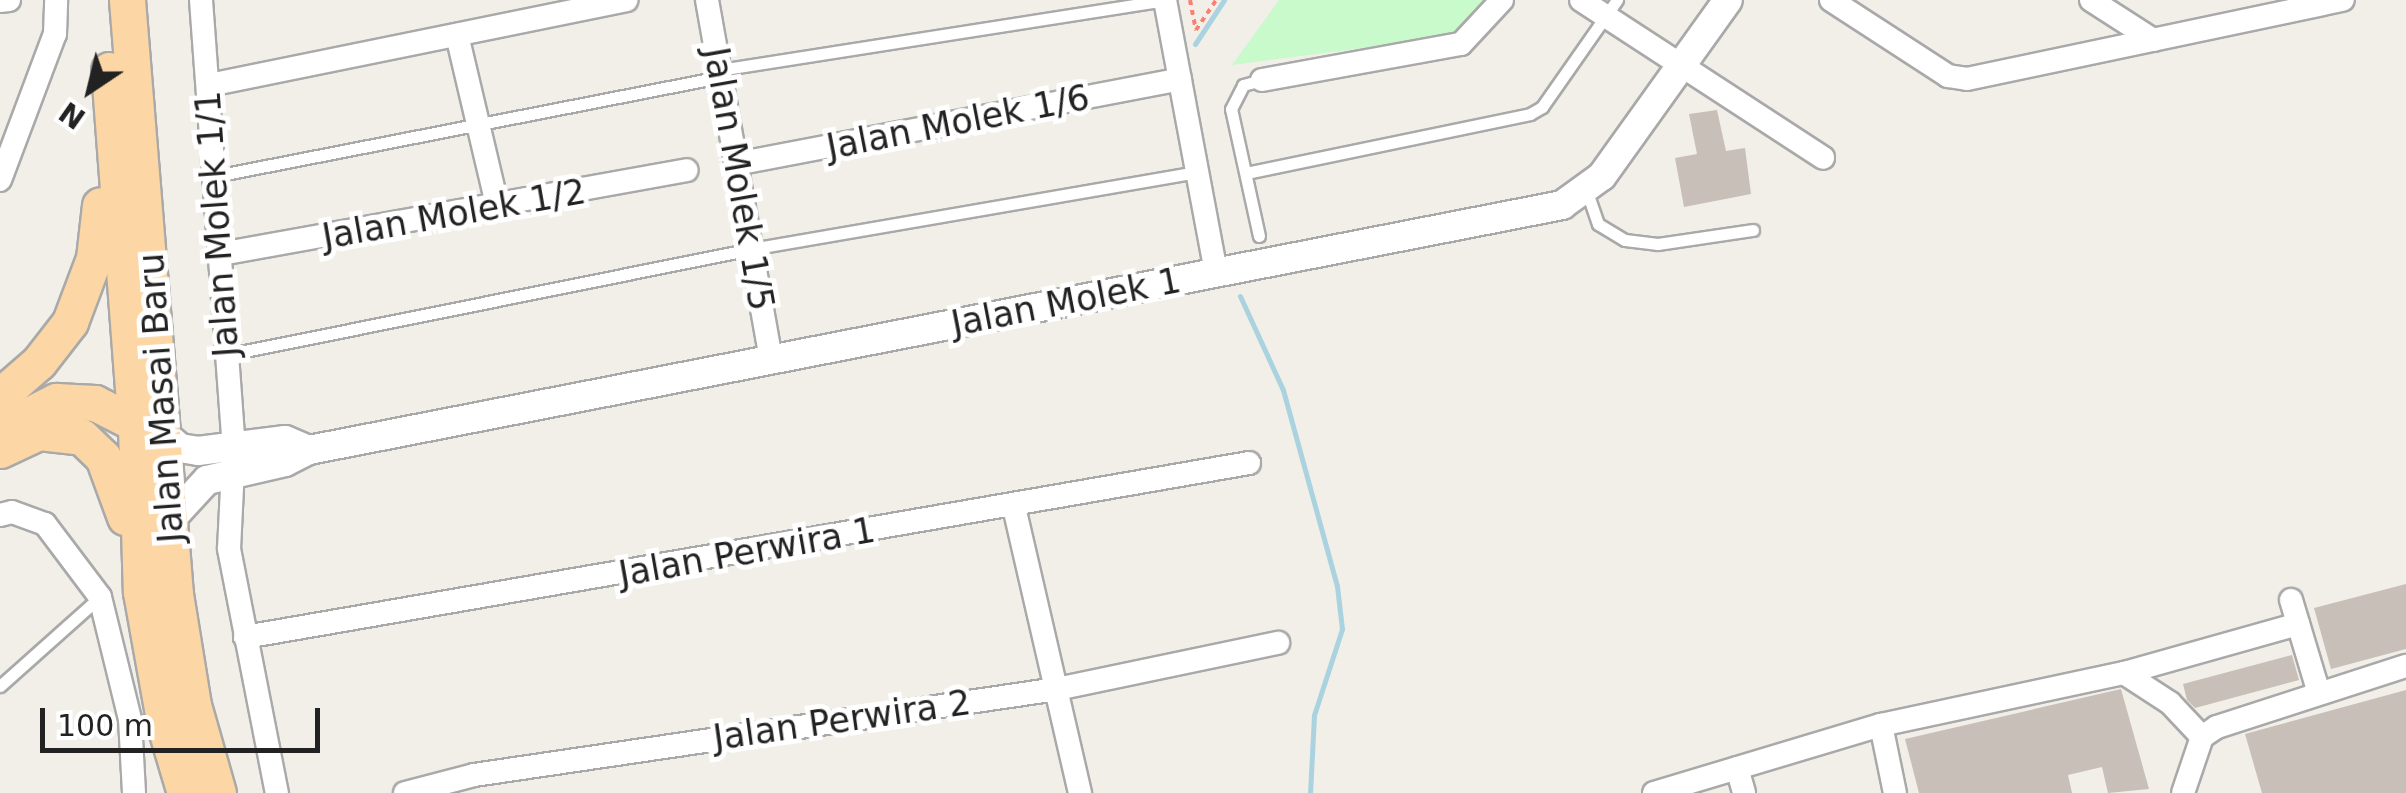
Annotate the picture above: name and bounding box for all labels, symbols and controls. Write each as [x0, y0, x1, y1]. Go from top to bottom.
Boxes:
north arrow [40, 40, 140, 140]
street label: Jalan Molek 1/5 [695, 44, 783, 314]
street label: Jalan Molek 1/6 [823, 76, 1093, 168]
street label: Jalan Molek 1/1 [187, 89, 247, 359]
text: N [53, 95, 92, 135]
street label: Jalan Molek 1/2 [319, 170, 589, 258]
street label: Jalan Masai Baru [130, 252, 192, 544]
street label: Jalan Molek 1 [948, 259, 1184, 345]
street label: Jalan Perwira 1 [616, 509, 878, 595]
street label: Jalan Perwira 2 [711, 681, 973, 759]
scale bar [45, 688, 325, 750]
text: 100 m [57, 708, 153, 743]

